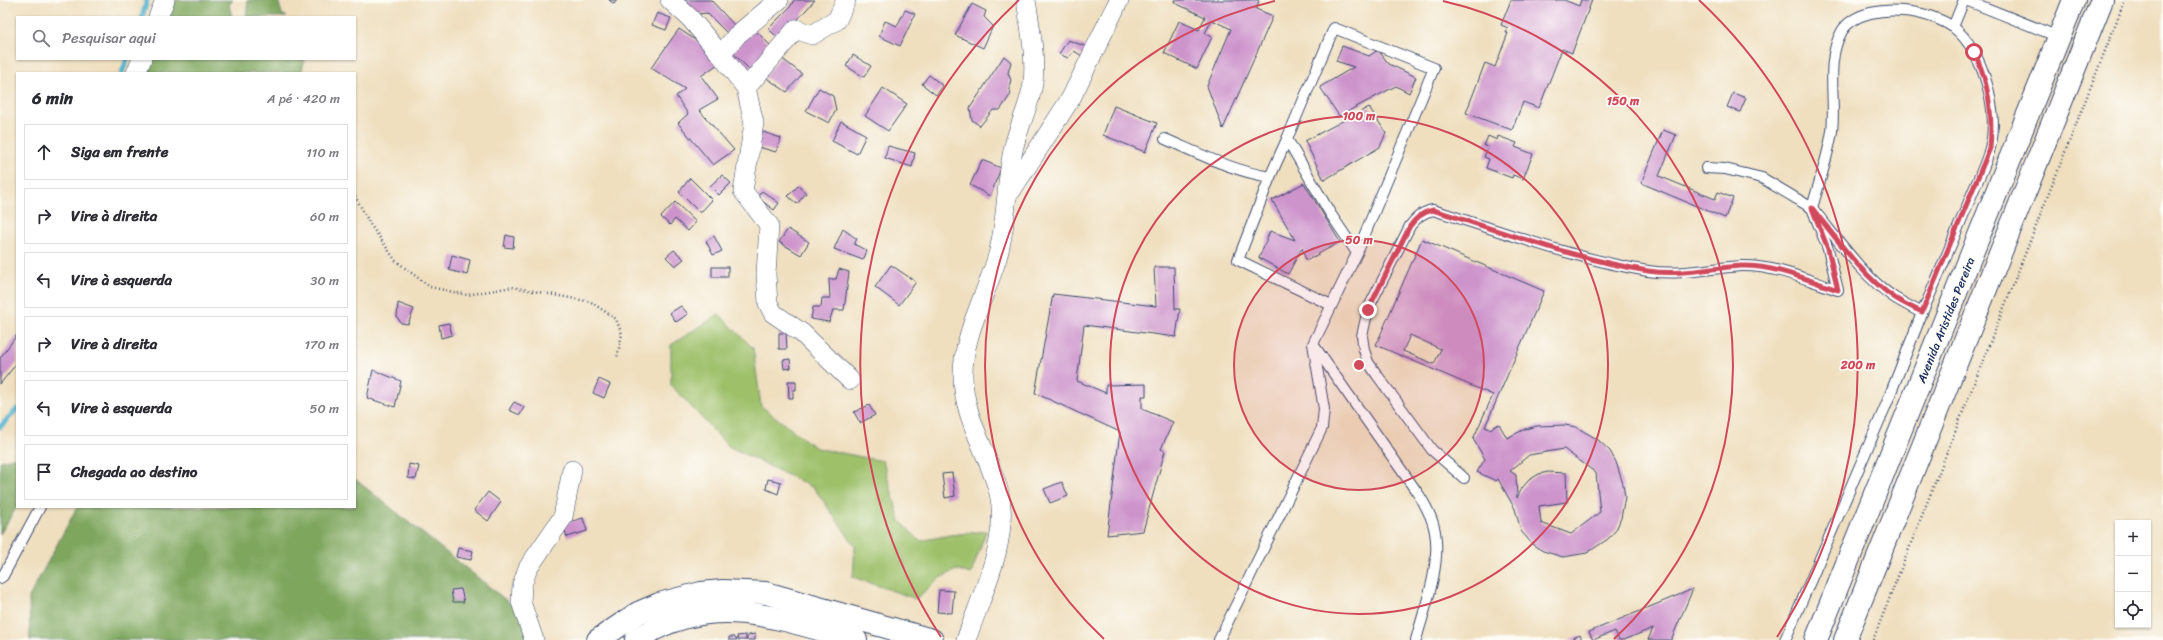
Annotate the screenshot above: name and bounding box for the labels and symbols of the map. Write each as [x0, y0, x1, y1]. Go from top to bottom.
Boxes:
route start [1965, 43, 1983, 61]
text: 150 m [1607, 90, 1640, 112]
text: 100 m [1343, 105, 1376, 127]
text: 50 m [1345, 229, 1373, 251]
street label: Avenida Aristides Pereira [1910, 254, 1981, 387]
route end [1359, 301, 1377, 319]
text: 200 m [1840, 354, 1876, 376]
centre of rings [1352, 358, 1366, 372]

